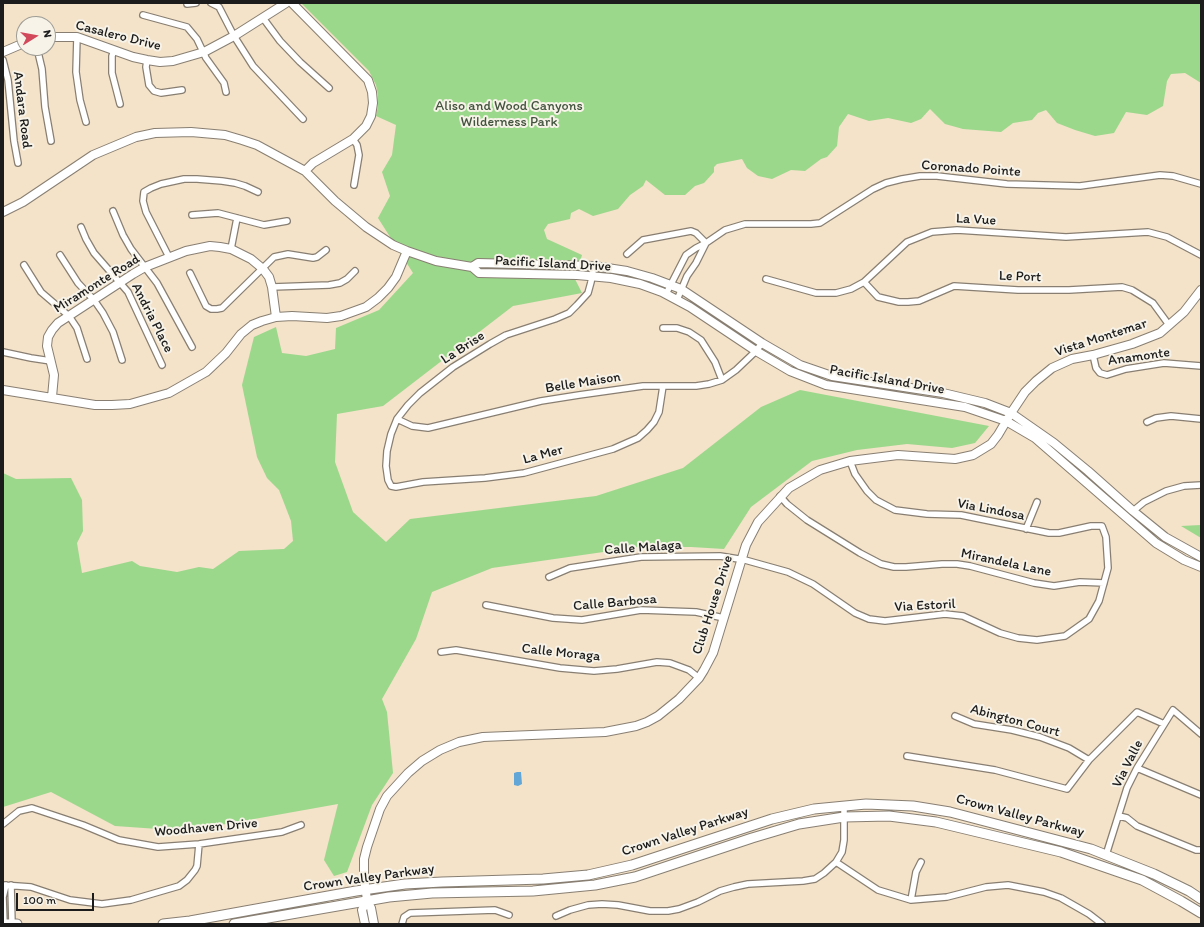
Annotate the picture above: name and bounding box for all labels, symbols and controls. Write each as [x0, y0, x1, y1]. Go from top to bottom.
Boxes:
north arrow [16, 16, 56, 56]
street label: Casalero Drive [73, 17, 163, 55]
text: N [40, 29, 54, 39]
street label: Andara Road [9, 71, 35, 149]
park label: Aliso and Wood Canyons Wilderness Park [435, 98, 583, 130]
street label: Coronado Pointe [921, 157, 1021, 181]
street label: La Vue [956, 211, 996, 229]
street label: Miramonte Road [51, 251, 143, 317]
street label: Pacific Island Drive [494, 253, 612, 275]
street label: Le Port [999, 268, 1041, 286]
street label: Andria Place [127, 280, 177, 356]
street label: Vista Montemar [1053, 315, 1149, 361]
street label: La Brise [438, 328, 488, 368]
street label: Anamonte [1107, 344, 1171, 370]
street label: Pacific Island Drive [828, 362, 946, 398]
street label: Belle Maison [544, 369, 622, 397]
street label: La Mer [521, 442, 565, 468]
street label: Via Lindosa [956, 495, 1026, 525]
street label: Calle Malaga [604, 537, 682, 559]
street label: Mirandela Lane [959, 545, 1053, 581]
street label: Club House Drive [689, 553, 737, 657]
street label: Calle Barbosa [572, 591, 658, 615]
street label: Via Estoril [894, 596, 956, 616]
street label: Calle Moraga [521, 641, 601, 665]
street label: Abington Court [968, 701, 1062, 741]
street label: Via Valle [1109, 737, 1147, 791]
street label: Crown Valley Parkway [954, 791, 1086, 841]
street label: Crown Valley Parkway [620, 804, 750, 860]
street label: Woodhaven Drive [154, 815, 258, 841]
street label: Crown Valley Parkway [302, 860, 436, 896]
scale bar [18, 885, 96, 911]
text: 100 m [23, 893, 56, 907]

